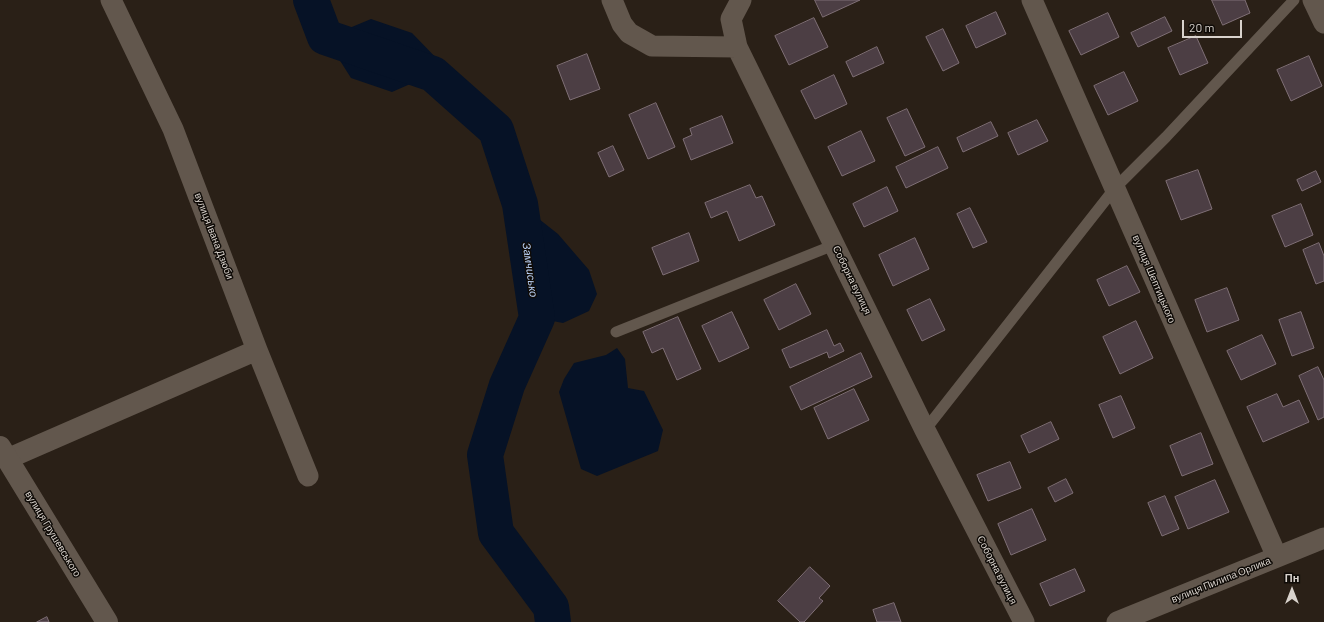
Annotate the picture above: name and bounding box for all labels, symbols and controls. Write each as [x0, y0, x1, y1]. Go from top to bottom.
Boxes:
scale bar [1184, 12, 1244, 38]
text: 20 m [1189, 20, 1215, 34]
street label: вулиця Івана Дзюби [192, 191, 236, 281]
street label: вулиця Шептицького [1130, 233, 1178, 325]
water label: Замчисько [520, 242, 540, 298]
street label: Соборна вулиця [830, 244, 874, 316]
street label: вулиця Грушевського [23, 489, 83, 579]
street label: Соборна вулиця [975, 534, 1019, 606]
street label: вулиця Пилипа Орлика [1170, 555, 1272, 605]
north arrow [1272, 570, 1312, 610]
text: Пн [1285, 571, 1299, 584]

